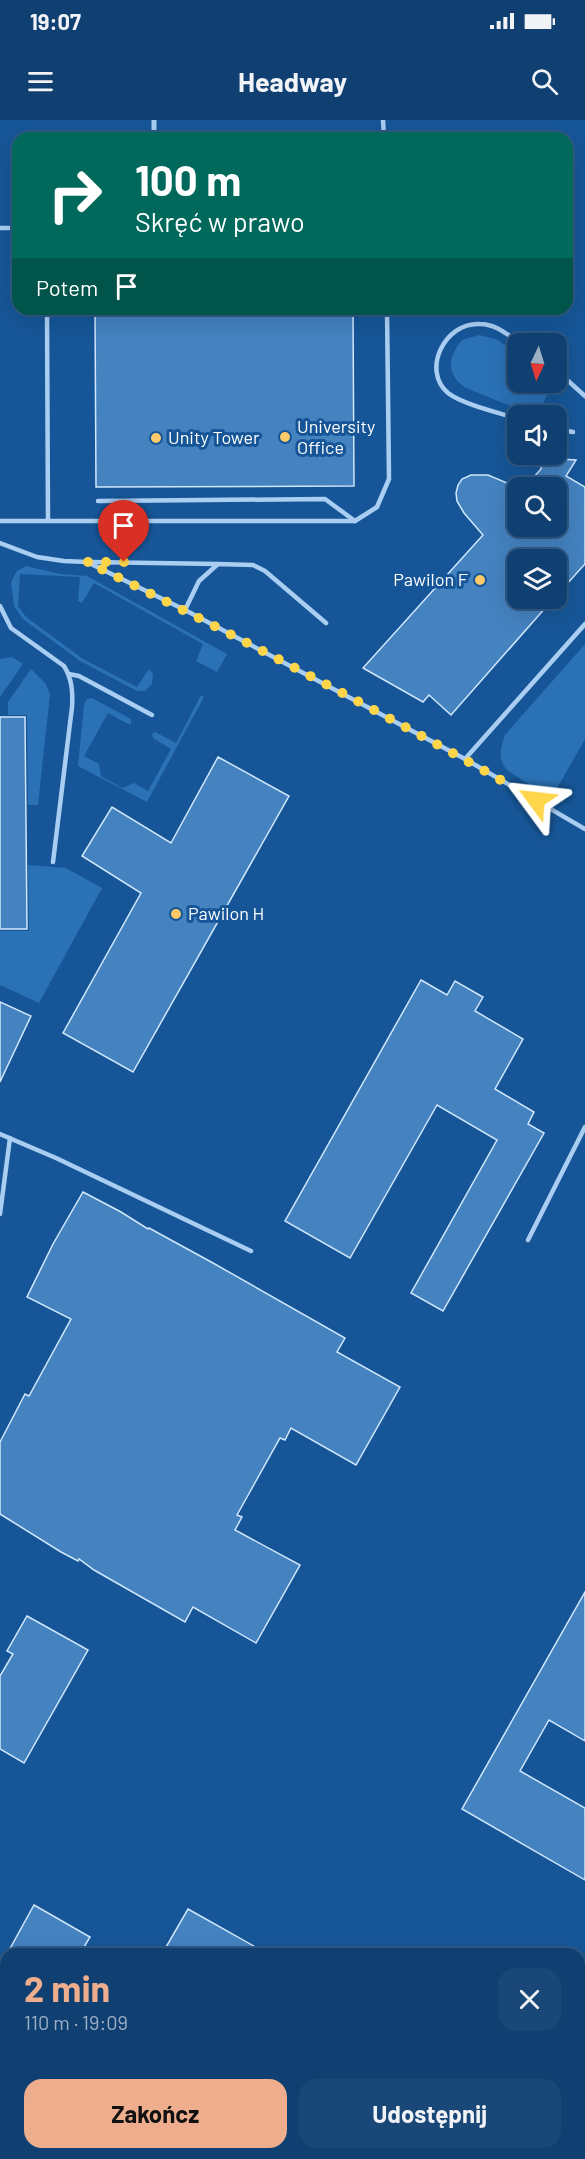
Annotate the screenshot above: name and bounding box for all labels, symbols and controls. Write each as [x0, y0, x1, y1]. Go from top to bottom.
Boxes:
text: 19:07 [30, 8, 81, 34]
icon: menu [24, 65, 57, 98]
text: Headway [238, 65, 347, 97]
icon: search [528, 65, 561, 98]
text: 100 m [135, 154, 241, 204]
icon: right [36, 156, 114, 234]
text: Skręć w prawo [135, 205, 305, 237]
icon: arrive [110, 270, 143, 303]
text: Potem [36, 274, 98, 300]
north arrow [507, 333, 567, 393]
map controls [507, 333, 567, 609]
button: sound [507, 405, 567, 465]
place label: University Office [297, 415, 375, 458]
place label: Unity Tower [168, 426, 260, 448]
marker: University Office [278, 430, 292, 444]
marker: Unity Tower [149, 431, 163, 445]
button: search [507, 477, 567, 537]
pin [98, 500, 149, 562]
icon: arrive [107, 509, 140, 542]
button: layers [507, 549, 567, 609]
place label: Pawilon F [393, 568, 468, 590]
marker: Pawilon F [473, 573, 487, 587]
position arrow [504, 768, 568, 832]
place label: Pawilon H [188, 902, 264, 924]
marker: Pawilon H [169, 907, 183, 921]
text: 2 min [24, 1966, 110, 2009]
button: close [498, 1968, 561, 2031]
text: 110 m · 19:09 [24, 2010, 128, 2034]
button: Zakończ [24, 2079, 287, 2148]
button: Udostępnij [299, 2079, 561, 2148]

